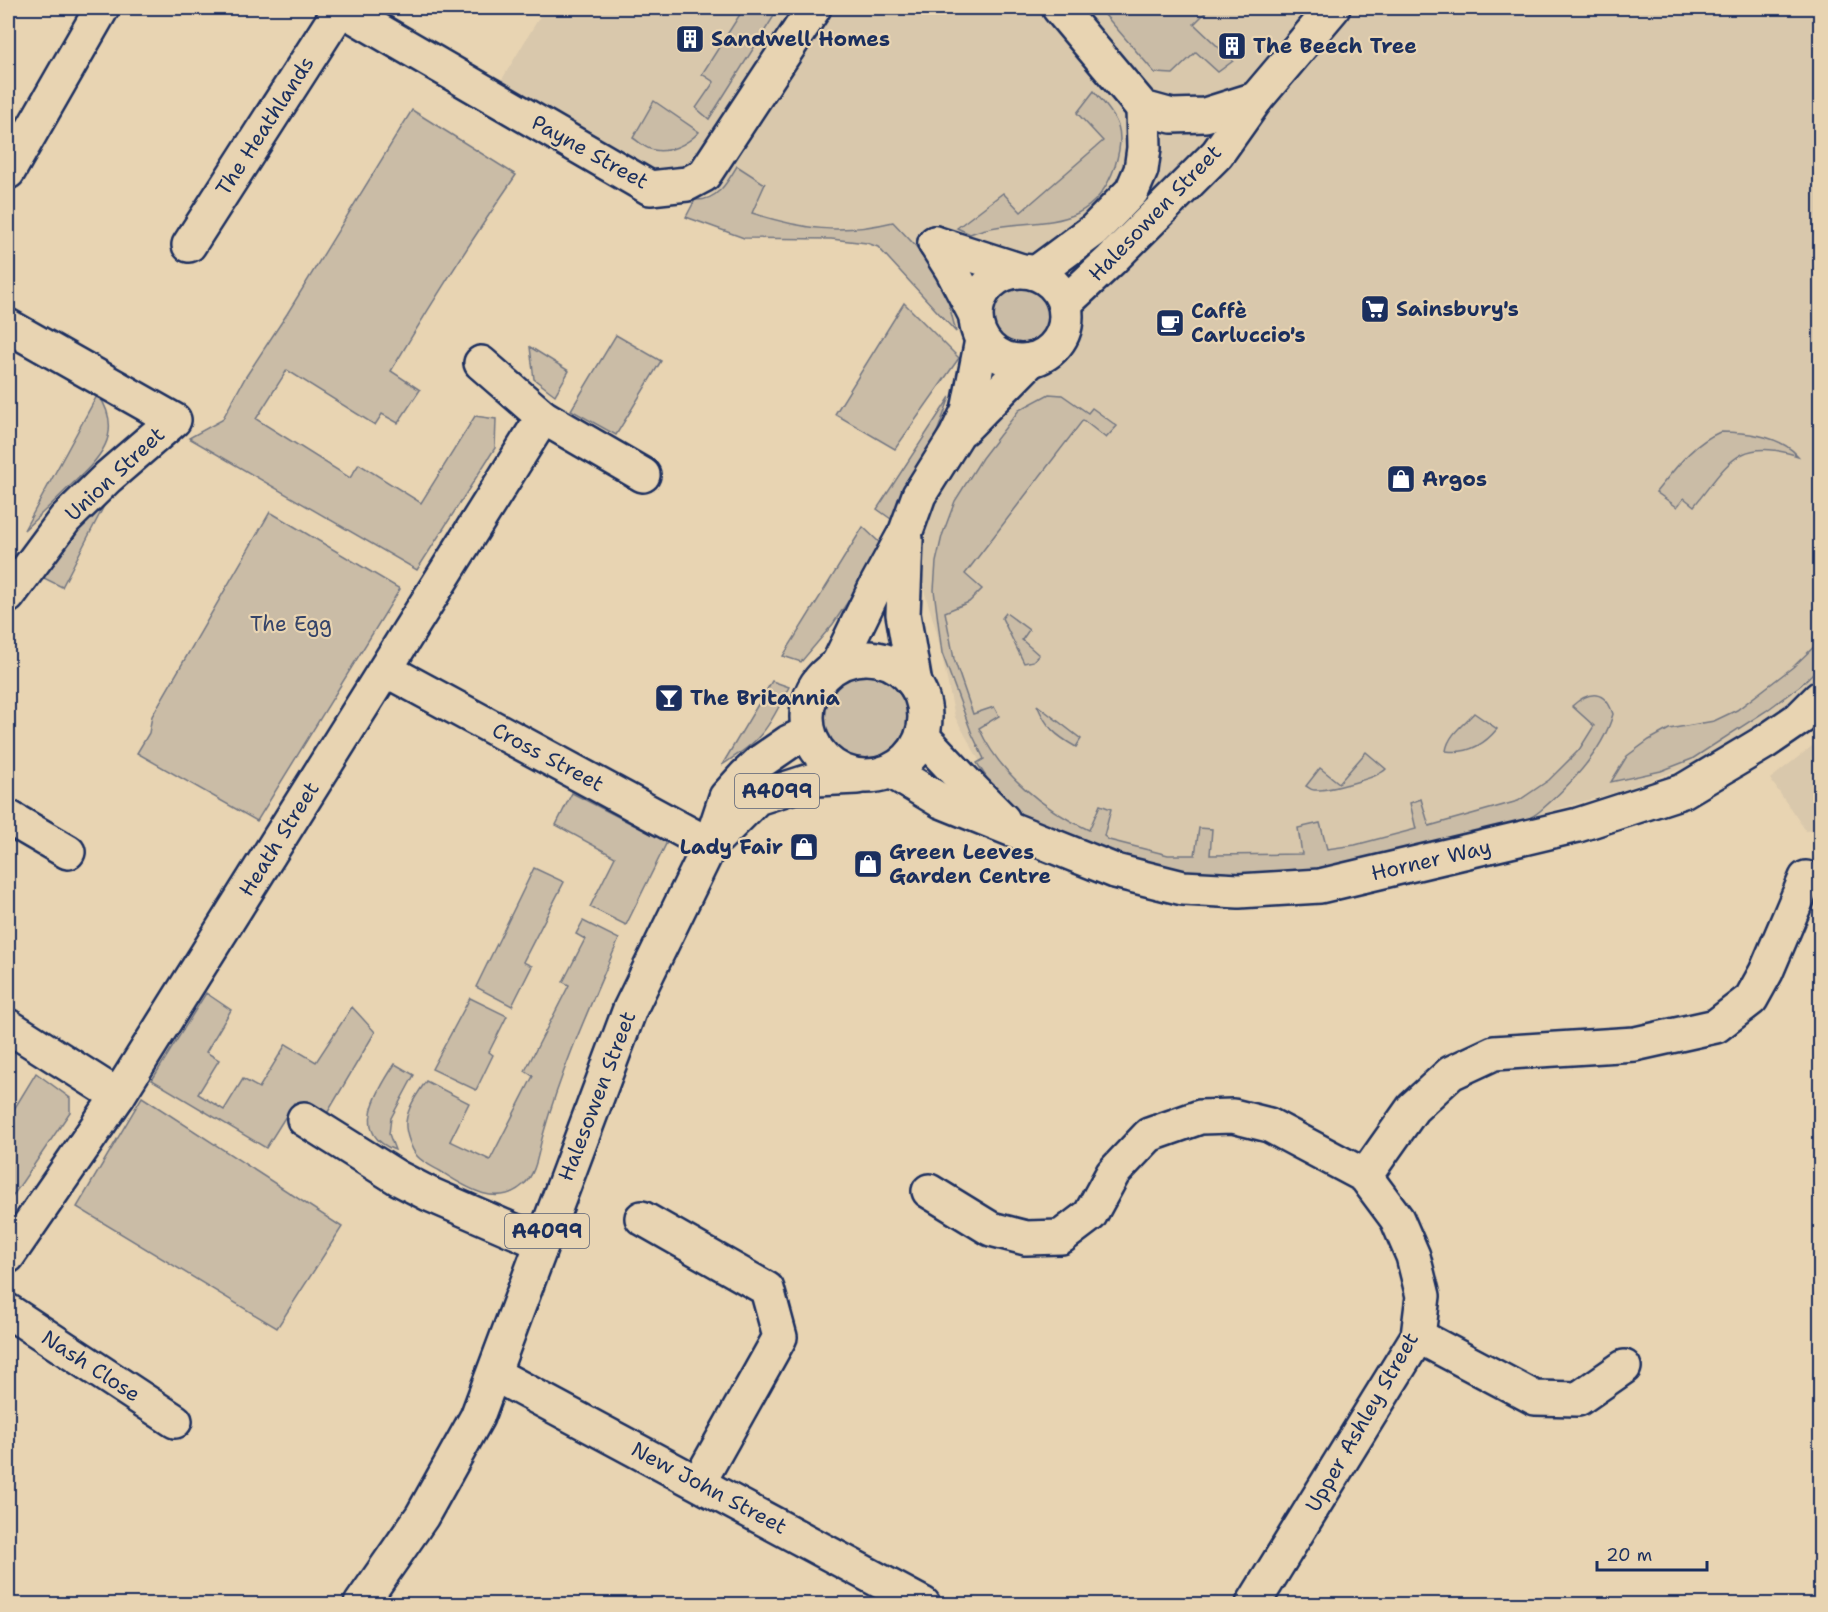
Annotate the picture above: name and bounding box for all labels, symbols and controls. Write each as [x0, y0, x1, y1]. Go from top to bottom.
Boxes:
building icon: Sandwell Homes [674, 23, 706, 55]
place label: Sandwell Homes [711, 25, 890, 53]
building icon: The Beech Tree [1216, 30, 1248, 62]
place label: The Beech Tree [1253, 32, 1417, 60]
street label: The Heathlands [209, 51, 321, 201]
street label: Payne Street [527, 108, 653, 196]
street label: Halesowen Street [1082, 139, 1228, 287]
supermarket icon: Sainsbury's [1359, 293, 1391, 325]
place label: Sainsbury's [1396, 295, 1519, 323]
place label: Caffè Carluccio's [1191, 297, 1306, 349]
cafe icon: Caffè Carluccio's [1154, 307, 1186, 339]
street label: Union Street [59, 421, 171, 527]
shop icon: Argos [1385, 463, 1417, 495]
place label: Argos [1422, 465, 1487, 493]
park label: The Egg [250, 610, 332, 638]
bar icon: The Britannia [653, 682, 685, 714]
place label: The Britannia [690, 684, 841, 712]
street label: Cross Street [487, 716, 609, 798]
road number: A4099 [735, 774, 819, 808]
street label: Heath Street [233, 776, 325, 902]
shop icon: Lady Fair [788, 831, 820, 863]
place label: Lady Fair [680, 833, 783, 861]
street label: Horner Way [1368, 833, 1494, 887]
place label: Green Leeves Garden Centre [889, 838, 1051, 890]
shop icon: Green Leeves Garden Centre [852, 848, 884, 880]
street label: Halesowen Street [552, 1007, 642, 1185]
road number: A4099 [505, 1214, 589, 1248]
street label: Nash Close [36, 1324, 146, 1408]
street label: Upper Ashley Street [1299, 1327, 1425, 1517]
street label: New John Street [626, 1435, 792, 1541]
scale bar [1597, 1534, 1706, 1572]
text: 20 m [1606, 1543, 1652, 1567]

